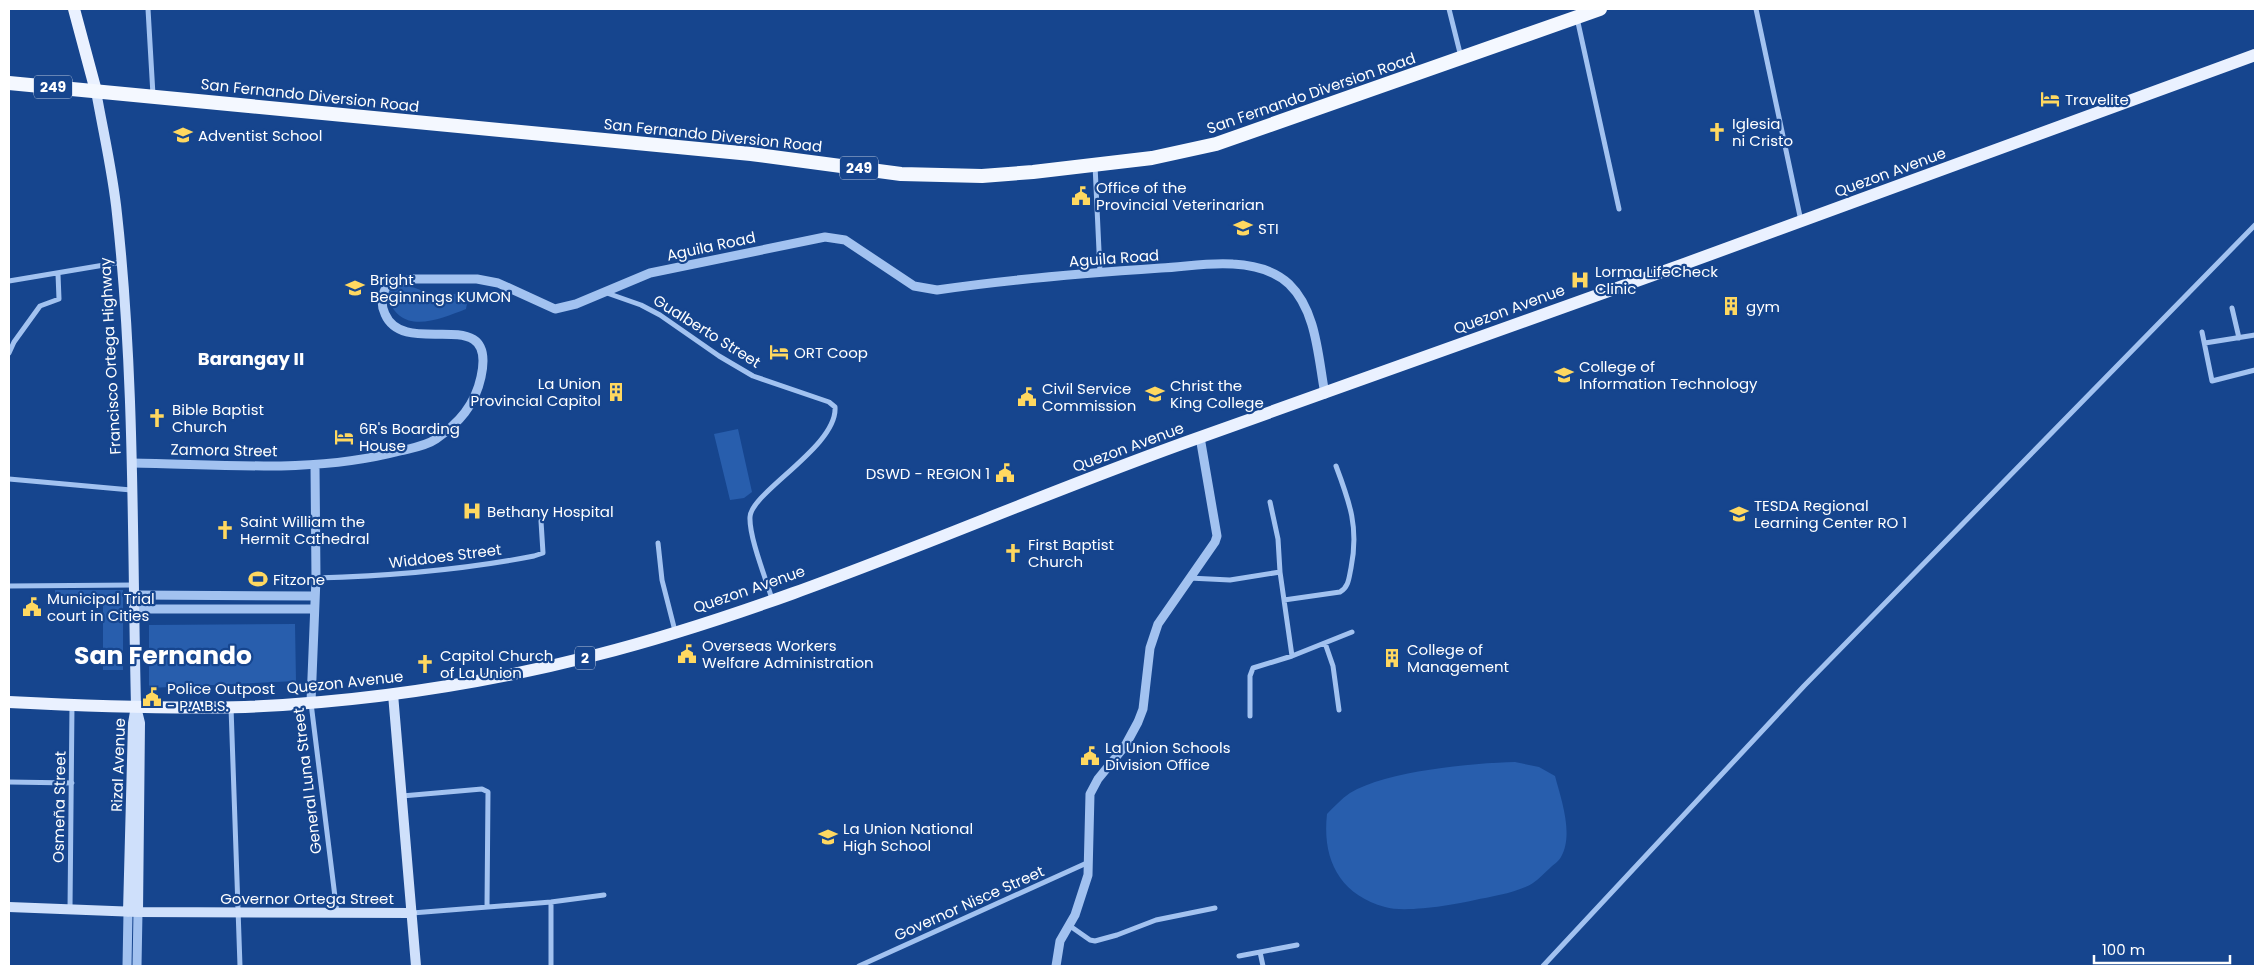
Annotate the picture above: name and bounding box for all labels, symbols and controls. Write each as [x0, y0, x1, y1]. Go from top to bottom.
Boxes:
street label: San Fernando Diversion Road [1204, 47, 1418, 139]
street label: San Fernando Diversion Road [200, 73, 420, 117]
road number: 249 [34, 75, 72, 98]
hotel icon: Travelite [2039, 88, 2061, 110]
place label: Travelite [2065, 89, 2129, 110]
street label: San Fernando Diversion Road [603, 113, 823, 157]
place label: Iglesia ni Cristo [1732, 113, 1793, 151]
church icon: Iglesia ni Cristo [1706, 121, 1728, 143]
school or university icon: Adventist School [172, 124, 194, 146]
place label: Adventist School [198, 125, 322, 146]
street label: Quezon Avenue [1831, 142, 1949, 202]
road number: 249 [840, 156, 878, 180]
place label: Office of the Provincial Veterinarian [1096, 177, 1264, 215]
public building icon: Office of the Provincial Veterinarian [1070, 185, 1092, 207]
school or university icon: STI [1232, 217, 1254, 239]
place label: STI [1258, 218, 1279, 239]
street label: Aguila Road [665, 226, 757, 266]
street label: Aguila Road [1068, 244, 1160, 272]
street label: Francisco Ortega Highway [94, 256, 126, 455]
place label: Lorma LifeCheck Clinic [1595, 261, 1718, 299]
place label: Bright Beginnings KUMON [370, 269, 511, 307]
hospital icon: Lorma LifeCheck Clinic [1569, 269, 1591, 291]
school or university icon: Bright Beginnings KUMON [344, 277, 366, 299]
street label: Quezon Avenue [1450, 279, 1568, 339]
street label: Gualberto Street [649, 289, 765, 373]
building icon: gym [1720, 295, 1742, 317]
place label: gym [1746, 296, 1780, 317]
hotel icon: ORT Coop [768, 341, 790, 363]
place label: ORT Coop [794, 342, 868, 363]
district label: Barangay II [198, 346, 304, 371]
place label: College of Information Technology [1579, 356, 1758, 394]
school or university icon: College of Information Technology [1553, 364, 1575, 386]
place label: La Union Provincial Capitol [470, 373, 601, 411]
place label: Christ the King College [1170, 375, 1264, 413]
place label: Civil Service Commission [1042, 378, 1136, 416]
building icon: La Union Provincial Capitol [605, 381, 627, 403]
school or university icon: Christ the King College [1144, 383, 1166, 405]
public building icon: Civil Service Commission [1016, 386, 1038, 408]
place label: Bible Baptist Church [172, 399, 264, 437]
church icon: Bible Baptist Church [146, 407, 168, 429]
street label: Quezon Avenue [1069, 417, 1187, 477]
place label: 6R's Boarding House [359, 418, 460, 456]
hotel icon: 6R's Boarding House [333, 426, 355, 448]
street label: Zamora Street [170, 439, 278, 461]
public building icon: DSWD - REGION 1 [994, 462, 1016, 484]
place label: DSWD - REGION 1 [866, 463, 990, 484]
place label: TESDA Regional Learning Center RO 1 [1754, 495, 1907, 533]
hospital icon: Bethany Hospital [461, 500, 483, 522]
place label: Bethany Hospital [487, 501, 614, 522]
school or university icon: TESDA Regional Learning Center RO 1 [1728, 503, 1750, 525]
place label: Saint William the Hermit Cathedral [240, 511, 370, 549]
church icon: Saint William the Hermit Cathedral [214, 519, 236, 541]
place label: First Baptist Church [1028, 534, 1114, 572]
street label: Widdoes Street [388, 539, 502, 573]
church icon: First Baptist Church [1002, 542, 1024, 564]
street label: Quezon Avenue [690, 560, 808, 618]
sports icon: Fitzone [247, 568, 269, 590]
place label: Fitzone [273, 569, 325, 590]
place label: Municipal Trial court in Cities [47, 588, 155, 626]
public building icon: Municipal Trial court in Cities [21, 596, 43, 618]
place label: Overseas Workers Welfare Administration [702, 635, 874, 673]
district label: San Fernando [74, 638, 252, 673]
place label: College of Management [1407, 639, 1509, 677]
public building icon: Overseas Workers Welfare Administration [676, 643, 698, 665]
place label: Capitol Church of La Union [440, 645, 553, 683]
road number: 2 [575, 646, 595, 670]
building icon: College of Management [1381, 647, 1403, 669]
church icon: Capitol Church of La Union [414, 653, 436, 675]
street label: Quezon Avenue [286, 665, 404, 699]
place label: Police Outpost - P.A.B.S. [167, 678, 275, 716]
public building icon: Police Outpost - P.A.B.S. [141, 686, 163, 708]
street label: General Luna Street [288, 707, 326, 855]
street label: Rizal Avenue [106, 718, 130, 812]
place label: La Union Schools Division Office [1105, 737, 1231, 775]
public building icon: La Union Schools Division Office [1079, 745, 1101, 767]
street label: Osmeña Street [48, 751, 70, 863]
place label: La Union National High School [843, 818, 973, 856]
school or university icon: La Union National High School [817, 826, 839, 848]
street label: Governor Nisce Street [891, 861, 1047, 945]
street label: Governor Ortega Street [220, 888, 394, 909]
scale bar [2094, 932, 2230, 964]
text: 100 m [2102, 939, 2145, 960]

